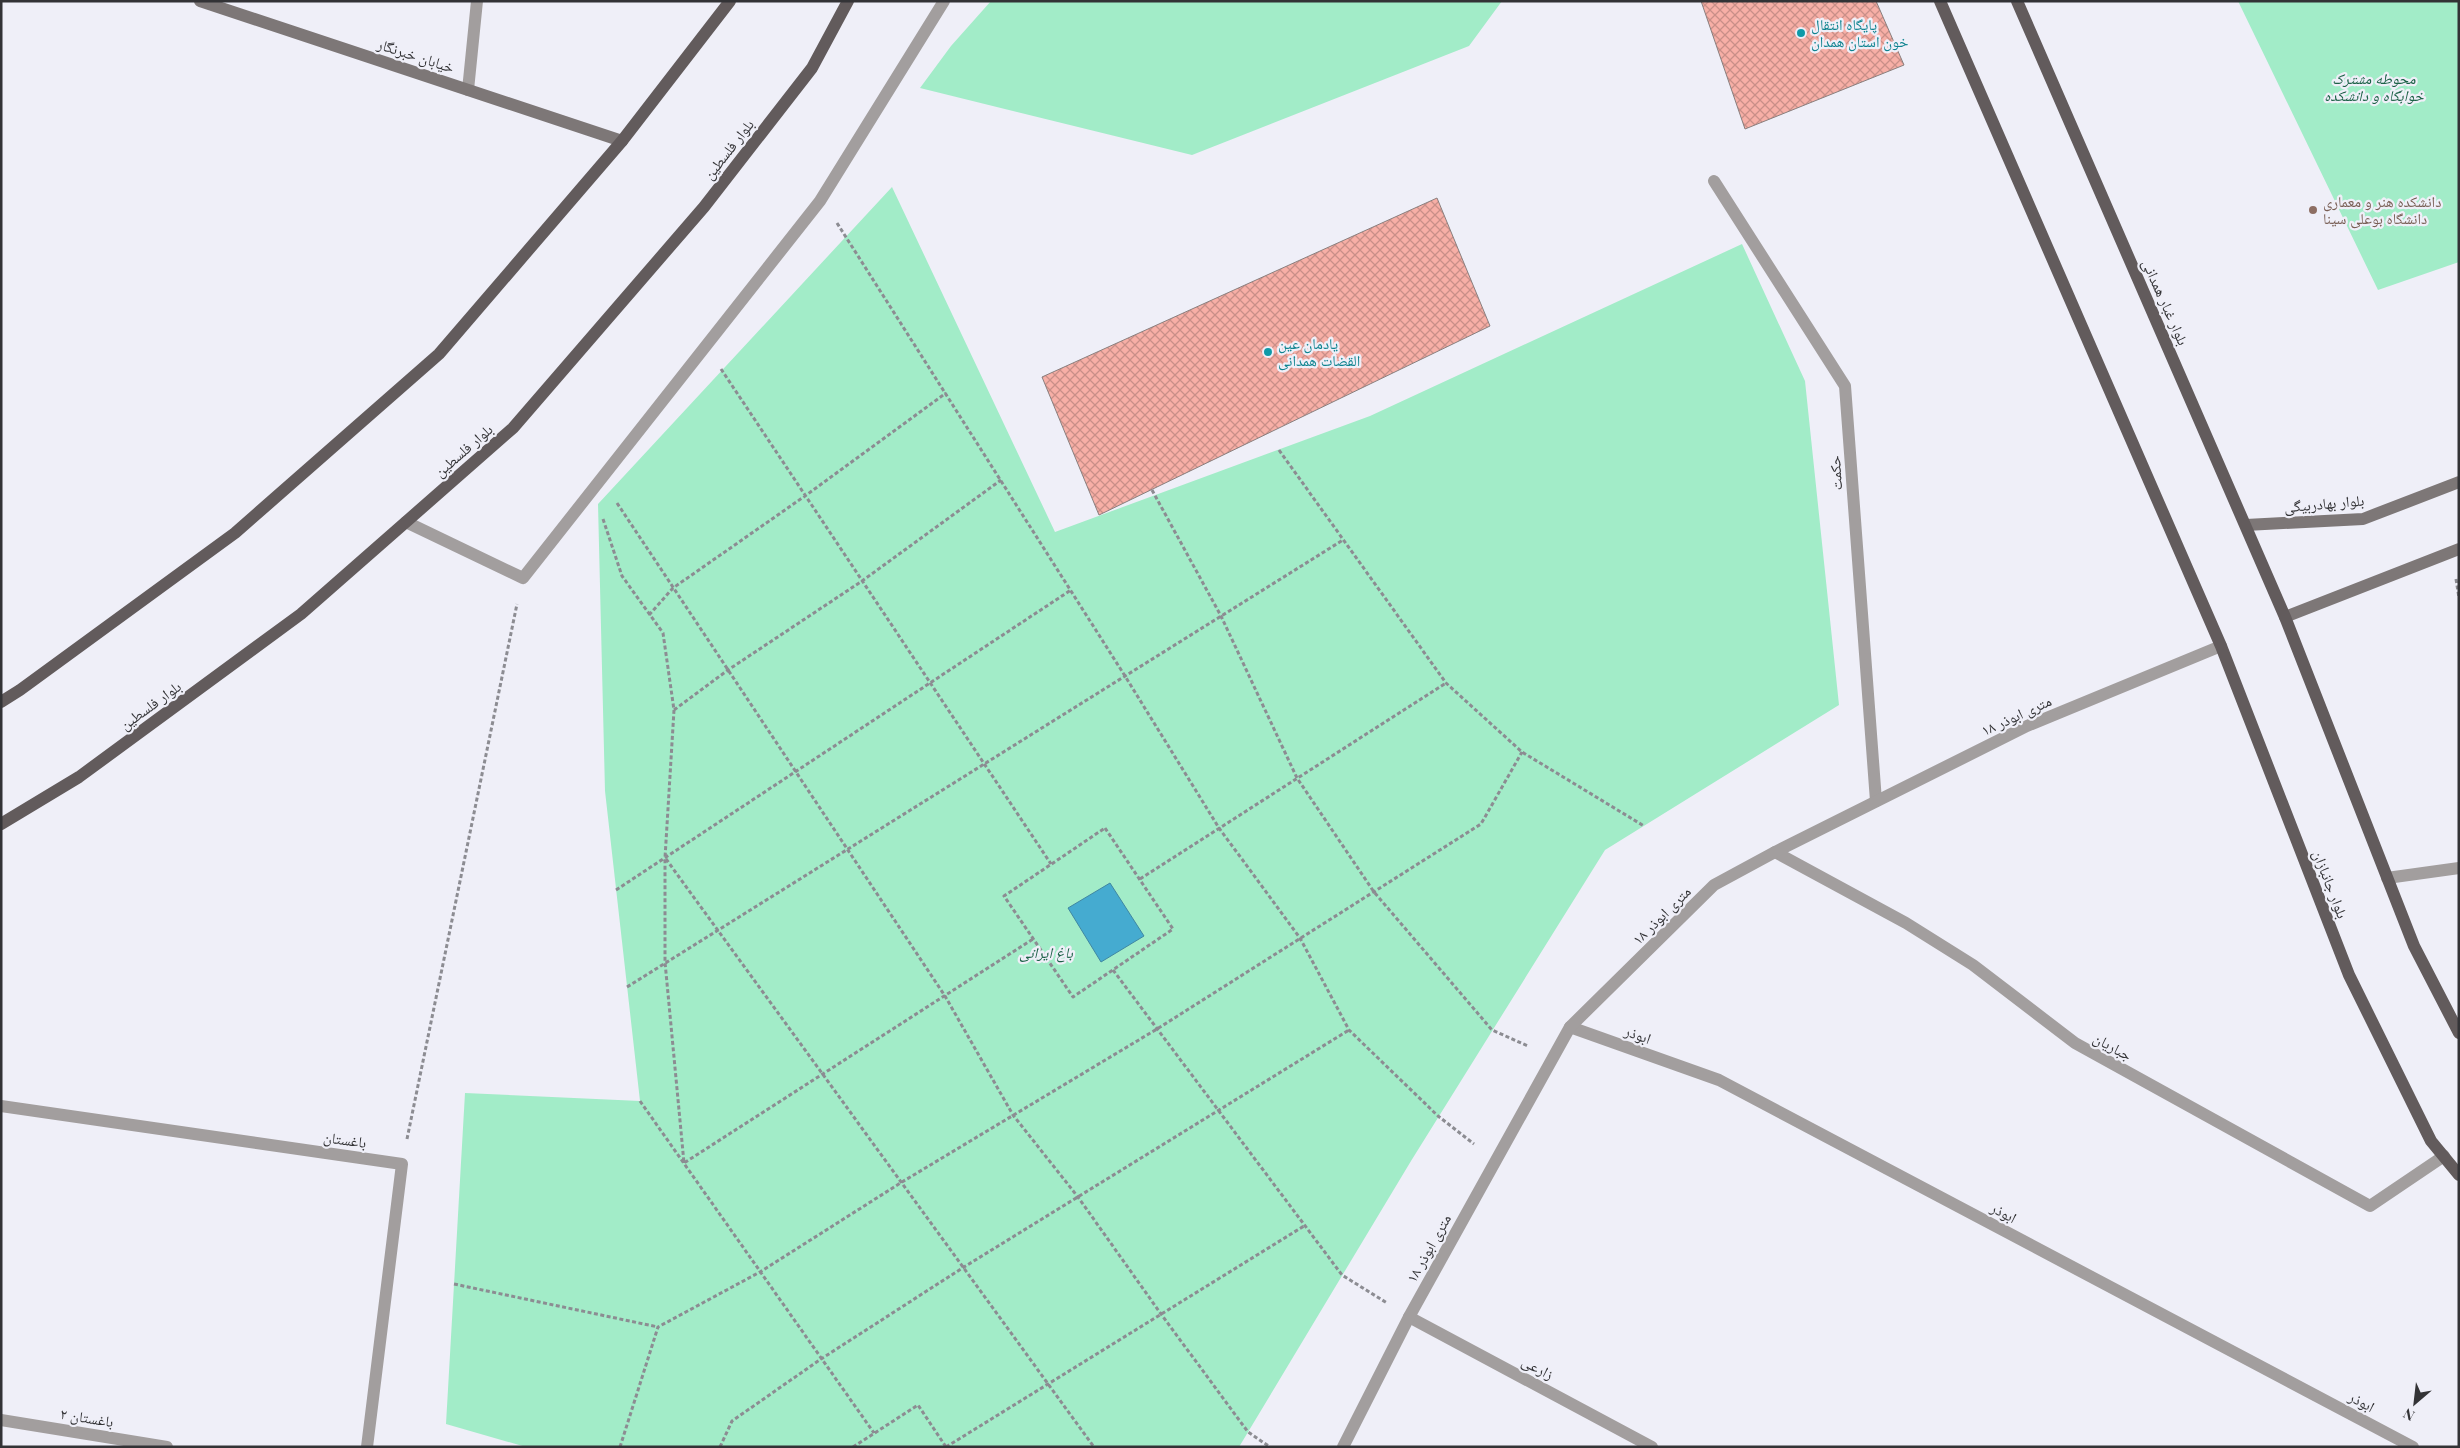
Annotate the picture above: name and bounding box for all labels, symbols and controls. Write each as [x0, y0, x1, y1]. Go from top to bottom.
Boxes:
place label: پایگاه انتقال خون استان همدان [1811, 14, 1909, 52]
marker: پایگاه انتقال خون استان همدان [1795, 27, 1807, 39]
street label: خیابان خبرنگار [374, 33, 457, 78]
park label: محوطه مشترک خوابگاه و دانشکده [2324, 68, 2424, 105]
street label: بلوار فلسطین [698, 115, 759, 184]
place label: دانشکده هنر و معماری دانشگاه بوعلی سینا [2323, 191, 2441, 229]
marker: دانشکده هنر و معماری دانشگاه بوعلی سینا [2307, 204, 2319, 216]
street label: بلوار غبار همدانی [2137, 256, 2194, 349]
place label: یادمان عین القضات همدانی [1278, 333, 1360, 371]
marker: یادمان عین القضات همدانی [1262, 346, 1274, 358]
street label: بلوار فلسطین [429, 419, 497, 482]
street label: حکمت [1824, 454, 1846, 491]
street label: بلوار بهادربیگی [2283, 490, 2365, 517]
street label: بلوار فلسطین [115, 676, 185, 735]
street label: ۱۸ متری ابوذر [1978, 690, 2055, 741]
street label: بلوار جانبازان [2308, 847, 2353, 921]
street label: ۱۸ متری ابوذر [1627, 881, 1695, 949]
park label: باغ ایرانی [1019, 942, 1074, 963]
street label: ابوذر [1621, 1020, 1654, 1048]
street label: جباریان [2090, 1027, 2136, 1066]
street label: باغستان [322, 1126, 368, 1153]
street label: ابوذر [1987, 1196, 2020, 1227]
street label: ۱۸ متری ابوذر [1401, 1210, 1456, 1286]
street label: زارعی [1518, 1350, 1557, 1385]
north arrow [2390, 1378, 2440, 1428]
street label: ابوذر [2345, 1385, 2378, 1416]
street label: باغستان ۲ [59, 1403, 115, 1432]
text: N [2400, 1404, 2418, 1426]

